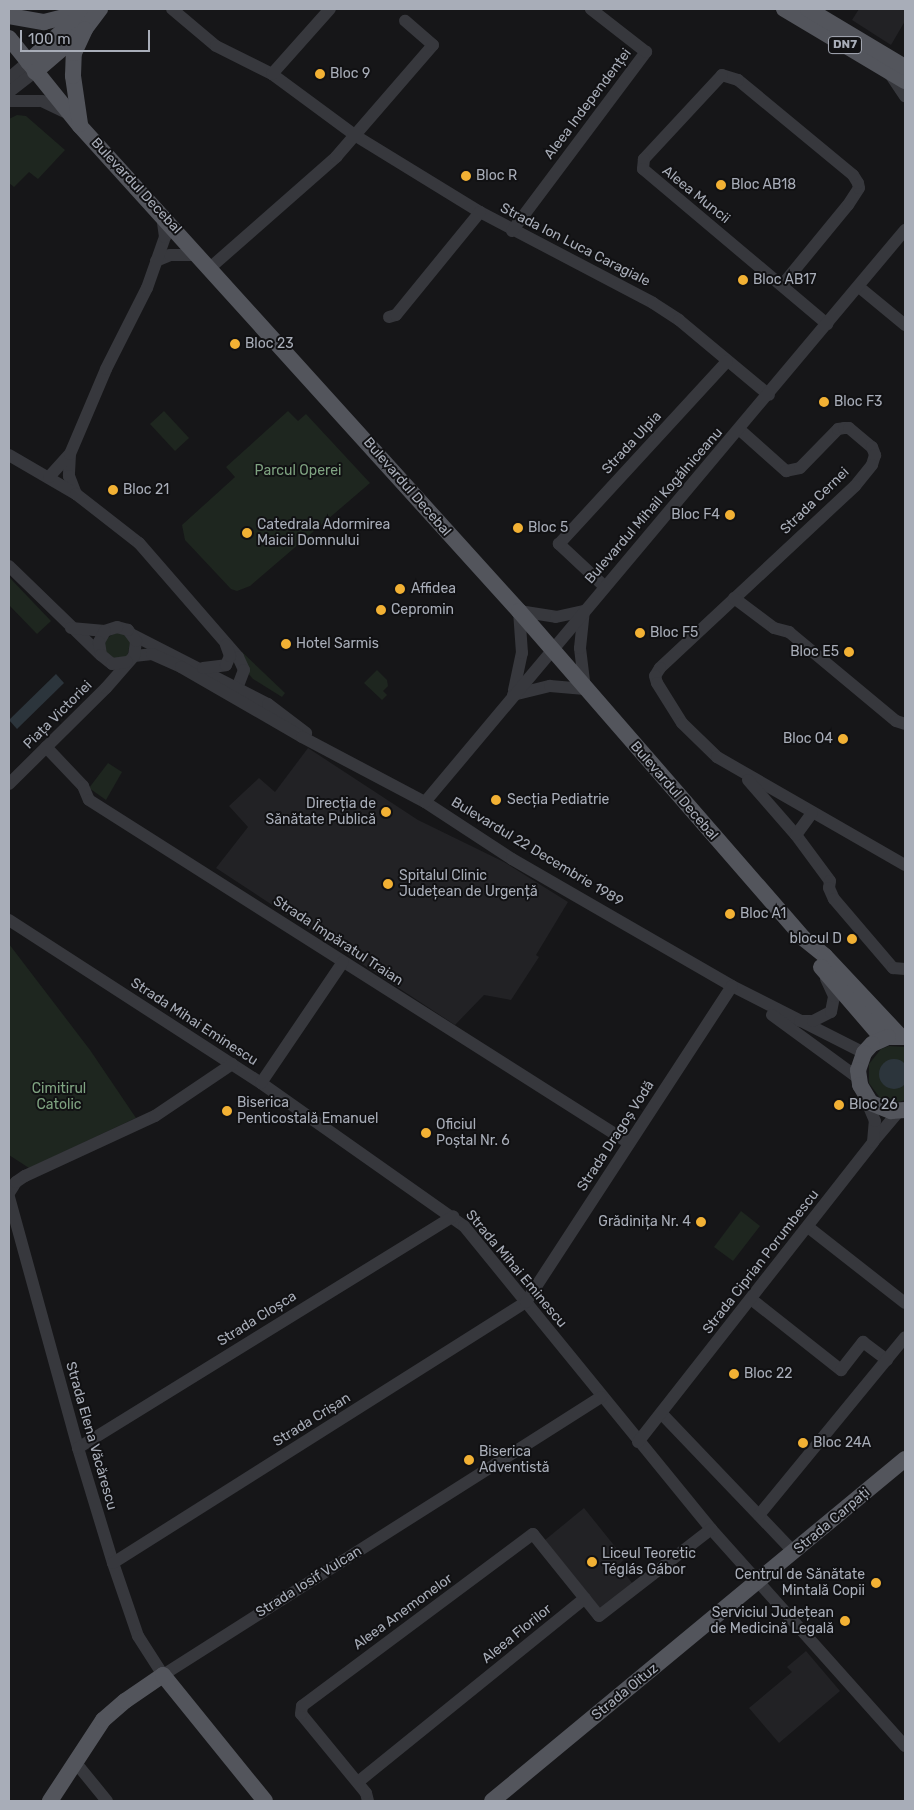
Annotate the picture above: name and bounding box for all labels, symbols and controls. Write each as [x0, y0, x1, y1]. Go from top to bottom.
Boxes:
scale bar [22, 20, 152, 52]
text: 100 m [28, 30, 70, 48]
road number: DN7 [828, 36, 862, 54]
street label: Aleea Independenței [541, 45, 635, 163]
place label: Bloc 9 [330, 66, 370, 82]
marker: Bloc 9 [314, 68, 326, 80]
street label: Bulevardul Decebal [87, 134, 185, 238]
street label: Aleea Muncii [659, 163, 733, 227]
place label: Bloc R [476, 168, 517, 184]
marker: Bloc R [460, 170, 472, 182]
place label: Bloc AB18 [731, 177, 797, 193]
marker: Bloc AB18 [715, 179, 727, 191]
street label: Strada Ion Luca Caragiale [497, 200, 653, 290]
place label: Bloc AB17 [753, 272, 817, 288]
marker: Bloc AB17 [737, 274, 749, 286]
place label: Bloc 23 [245, 336, 294, 352]
marker: Bloc 23 [229, 338, 241, 350]
place label: Bloc F3 [834, 394, 883, 410]
marker: Bloc F3 [818, 396, 830, 408]
street label: Strada Ulpia [599, 408, 665, 478]
street label: Bulevardul Mihail Kogălniceanu [582, 425, 726, 587]
street label: Bulevardul Decebal [360, 434, 454, 540]
park label: Parcul Operei [255, 463, 341, 479]
street label: Strada Cernei [777, 464, 853, 538]
place label: Bloc 21 [123, 482, 169, 498]
marker: Bloc 21 [107, 484, 119, 496]
place label: Bloc F4 [671, 507, 720, 523]
marker: Bloc F4 [724, 509, 736, 521]
place label: Catedrala Adormirea Maicii Domnului [257, 517, 391, 550]
place label: Bloc 5 [528, 520, 568, 536]
marker: Bloc 5 [512, 522, 524, 534]
marker: Catedrala Adormirea Maicii Domnului [241, 527, 253, 539]
place label: Affidea [411, 581, 456, 597]
marker: Affidea [393, 582, 407, 596]
place label: Cepromin [391, 602, 454, 618]
marker: Cepromin [375, 604, 387, 616]
place label: Bloc F5 [650, 625, 698, 641]
marker: Bloc F5 [634, 627, 646, 639]
place label: Hotel Sarmis [296, 636, 379, 652]
marker: Hotel Sarmis [280, 638, 292, 650]
place label: Bloc E5 [790, 644, 839, 660]
marker: Bloc E5 [843, 646, 855, 658]
street label: Piața Victoriei [20, 677, 96, 753]
place label: Bloc O4 [783, 731, 833, 747]
marker: Bloc O4 [837, 733, 849, 745]
street label: Bulevardul Decebal [627, 738, 721, 844]
place label: Secția Pediatrie [507, 792, 609, 808]
marker: Secția Pediatrie [489, 793, 503, 807]
street label: Bulevardul 22 Decembrie 1989 [448, 794, 626, 910]
place label: Direcția de Sănătate Publică [266, 796, 376, 829]
marker: Direcția de Sănătate Publică [380, 806, 392, 818]
place label: Spitalul Clinic Județean de Urgență [399, 868, 538, 900]
marker: Spitalul Clinic Județean de Urgență [381, 877, 395, 891]
street label: Strada Împăratul Traian [270, 893, 406, 989]
place label: Bloc A1 [740, 906, 787, 922]
marker: Bloc A1 [724, 908, 736, 920]
place label: blocul D [790, 931, 842, 947]
marker: blocul D [846, 933, 858, 945]
street label: Strada Mihai Eminescu [127, 975, 261, 1069]
street label: Strada Dragoș Vodă [574, 1077, 658, 1195]
park label: Cimitirul Catolic [32, 1081, 86, 1114]
place label: Biserica Penticostală Emanuel [237, 1095, 378, 1128]
place label: Bloc 26 [849, 1097, 898, 1113]
marker: Bloc 26 [833, 1099, 845, 1111]
marker: Biserica Penticostală Emanuel [221, 1105, 233, 1117]
place label: Oficiul Poștal Nr. 6 [436, 1117, 510, 1150]
marker: Oficiul Poștal Nr. 6 [420, 1127, 432, 1139]
street label: Strada Ciprian Porumbescu [699, 1186, 823, 1338]
street label: Strada Mihai Eminescu [462, 1207, 570, 1331]
place label: Grădinița Nr. 4 [598, 1214, 691, 1230]
marker: Grădinița Nr. 4 [695, 1216, 707, 1228]
street label: Strada Cloșca [214, 1288, 300, 1350]
street label: Strada Elena Văcărescu [62, 1360, 120, 1512]
place label: Bloc 22 [744, 1366, 792, 1382]
marker: Bloc 22 [728, 1368, 740, 1380]
street label: Strada Crișan [270, 1390, 354, 1450]
place label: Bloc 24A [813, 1435, 871, 1451]
marker: Bloc 24A [797, 1437, 809, 1449]
place label: Biserica Adventistă [479, 1444, 550, 1476]
marker: Biserica Adventistă [463, 1454, 475, 1466]
street label: Strada Carpați [791, 1484, 873, 1558]
street label: Strada Iosif Vulcan [253, 1542, 365, 1622]
place label: Liceul Teoretic Téglás Gábor [602, 1546, 696, 1578]
marker: Liceul Teoretic Téglás Gábor [586, 1556, 598, 1568]
place label: Centrul de Sănătate Mintală Copii [735, 1567, 865, 1600]
street label: Aleea Anemonelor [350, 1570, 456, 1654]
marker: Centrul de Sănătate Mintală Copii [869, 1576, 883, 1590]
street label: Aleea Florilor [479, 1601, 555, 1667]
place label: Serviciul Județean de Medicină Legală [710, 1605, 834, 1638]
marker: Serviciul Județean de Medicină Legală [838, 1614, 852, 1628]
street label: Strada Oituz [588, 1660, 662, 1724]

